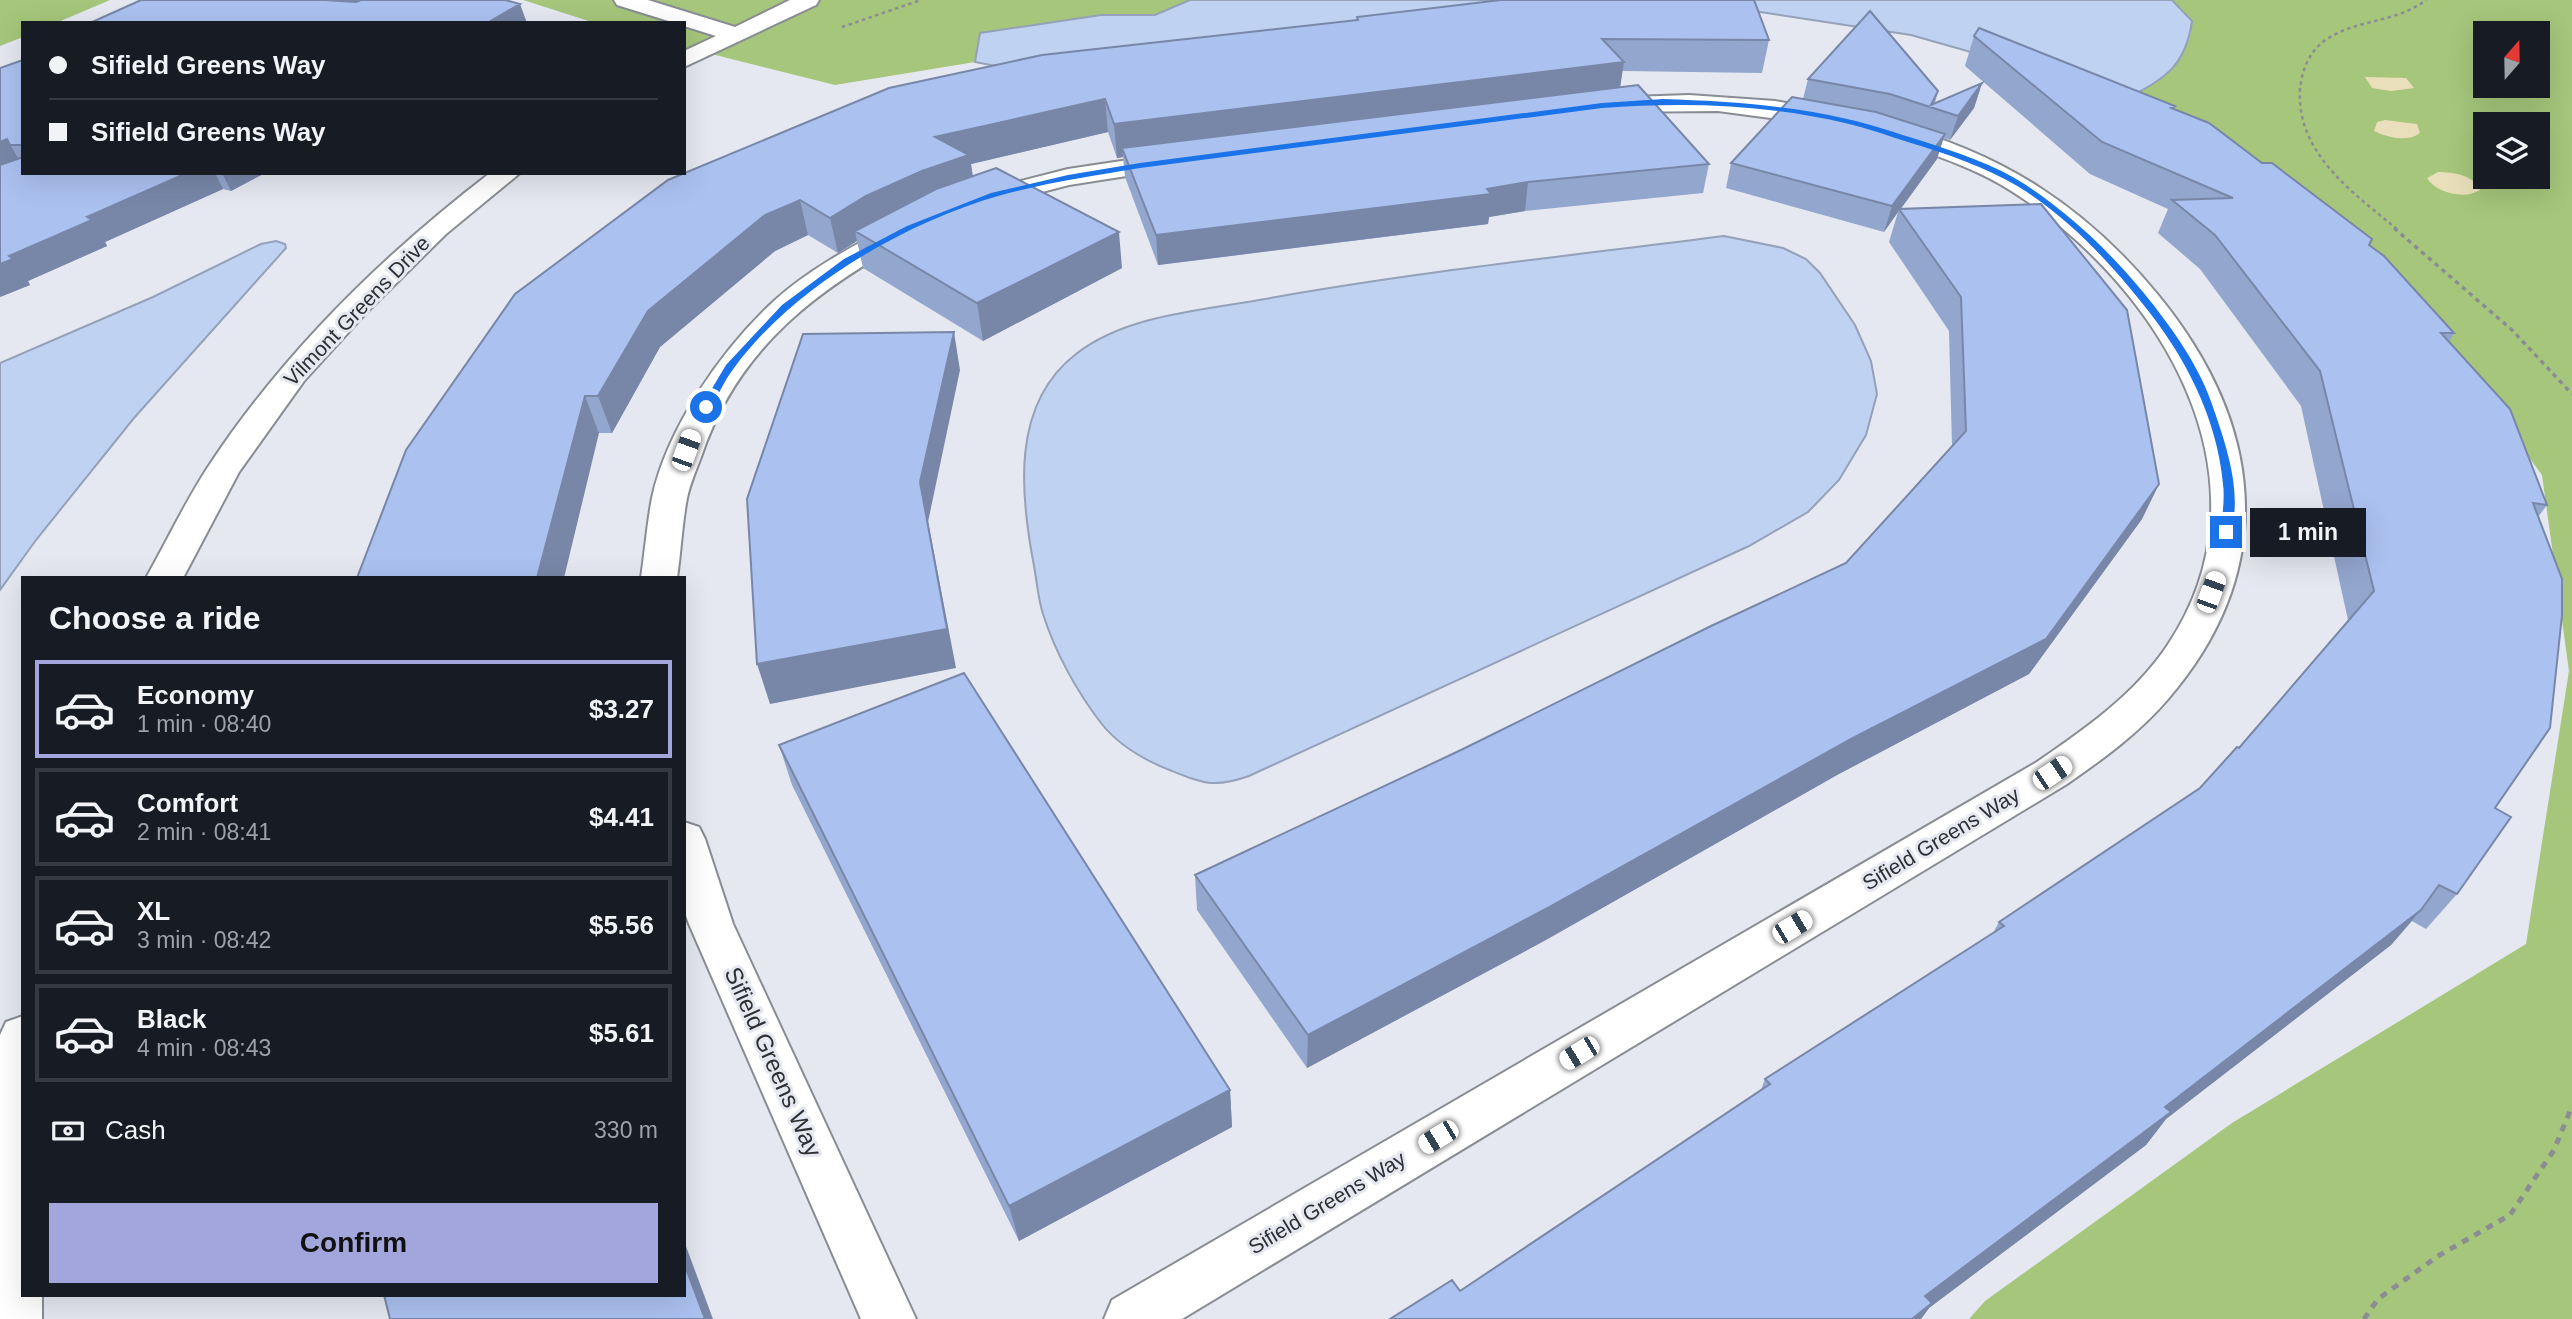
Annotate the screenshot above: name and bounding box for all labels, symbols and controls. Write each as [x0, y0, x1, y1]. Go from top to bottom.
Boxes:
north arrow [2473, 21, 2550, 98]
map controls [2473, 21, 2550, 189]
text: Sifield Greens Way [91, 50, 326, 80]
button: layers [2473, 112, 2550, 189]
text: Sifield Greens Way [91, 117, 326, 147]
street label: Vilmont Greens Drive [279, 231, 434, 390]
route start [690, 391, 722, 423]
car [669, 427, 704, 473]
callout: 1 min [2250, 508, 2366, 556]
route end [2210, 516, 2242, 548]
text: 1 min [2278, 519, 2338, 545]
car [2194, 569, 2229, 615]
text: Choose a ride [49, 600, 261, 636]
icon: car [53, 678, 116, 741]
text: Economy [137, 680, 254, 710]
text: $3.27 [589, 694, 654, 724]
text: 1 min · 08:40 [137, 711, 271, 737]
car [2029, 753, 2076, 793]
street label: Sifield Greens Way [1858, 782, 2024, 895]
icon: car [53, 786, 116, 849]
text: Comfort [137, 788, 238, 818]
text: $4.41 [589, 802, 654, 832]
text: 2 min · 08:41 [137, 819, 271, 845]
icon: car [53, 894, 116, 957]
text: XL [137, 896, 170, 926]
car [1769, 907, 1816, 947]
text: $5.56 [589, 910, 654, 940]
text: 3 min · 08:42 [137, 927, 271, 953]
street label: Sifield Greens Way [720, 963, 827, 1161]
icon: car [53, 1002, 116, 1065]
text: Black [137, 1004, 206, 1034]
text: $5.61 [589, 1018, 654, 1048]
car [1556, 1033, 1603, 1073]
text: 4 min · 08:43 [137, 1035, 271, 1061]
icon: cash [49, 1112, 87, 1150]
text: Cash [105, 1115, 166, 1145]
text: 330 m [594, 1117, 658, 1143]
car [1415, 1117, 1462, 1157]
street label: Sifield Greens Way [1244, 1146, 1410, 1259]
button: Confirm [49, 1203, 658, 1283]

